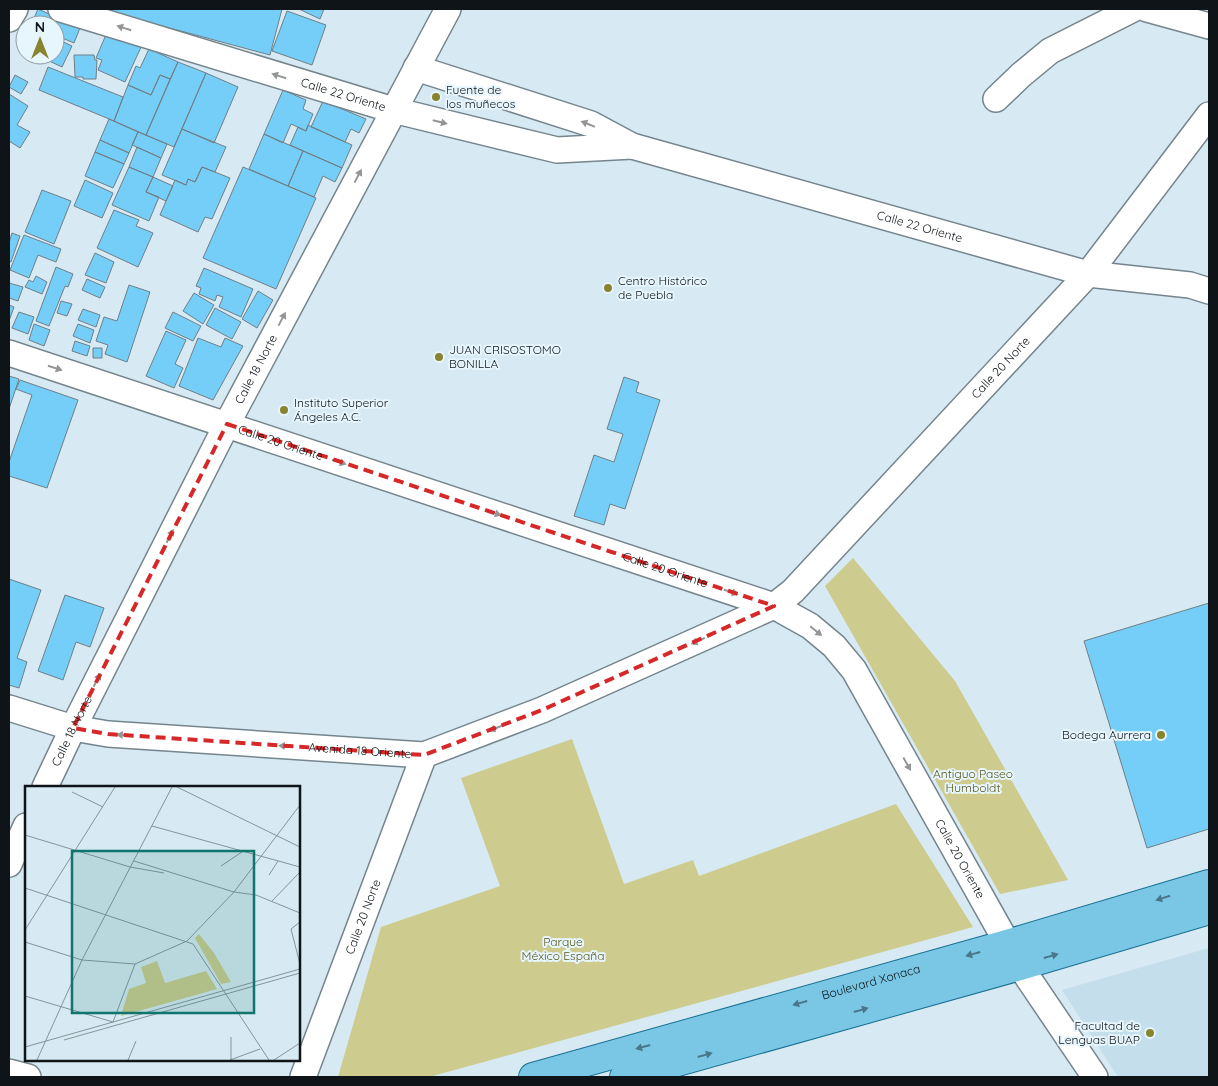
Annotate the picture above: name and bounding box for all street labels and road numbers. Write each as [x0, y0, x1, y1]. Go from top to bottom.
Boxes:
street label: Calle 22 Oriente [299, 74, 388, 114]
street label: Calle 22 Oriente [875, 207, 964, 245]
street label: Calle 18 Norte [231, 332, 280, 406]
street label: Calle 20 Norte [968, 333, 1033, 401]
street label: Calle 20 Oriente [236, 421, 325, 463]
street label: Calle 20 Oriente [621, 548, 710, 591]
street label: Calle 18 Norte [48, 693, 95, 768]
street label: Avenida 18 Oriente [308, 739, 412, 761]
street label: Calle 20 Oriente [932, 816, 989, 901]
street label: Calle 20 Norte [342, 877, 384, 956]
street label: Boulevard Xonaca [820, 961, 922, 1003]

